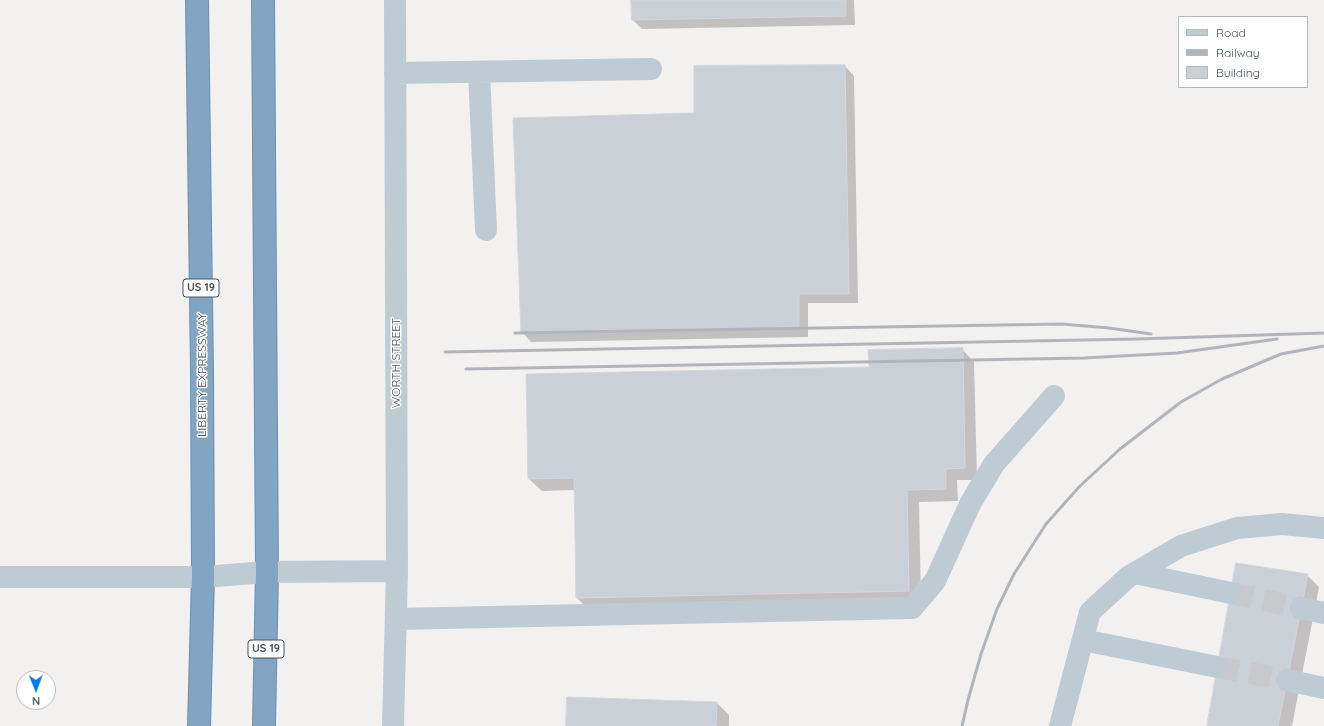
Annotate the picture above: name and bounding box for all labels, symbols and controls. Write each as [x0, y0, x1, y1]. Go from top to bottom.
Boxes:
legend [1178, 16, 1308, 88]
text: Road [1216, 25, 1246, 40]
text: Railway [1216, 45, 1260, 60]
text: Building [1216, 65, 1260, 80]
road number: US 19 [183, 279, 219, 297]
street label: LIBERTY EXPRESSWAY [195, 313, 209, 437]
street label: WORTH STREET [389, 318, 403, 408]
road number: US 19 [248, 640, 284, 658]
north arrow [16, 670, 56, 710]
text: N [32, 694, 40, 708]

